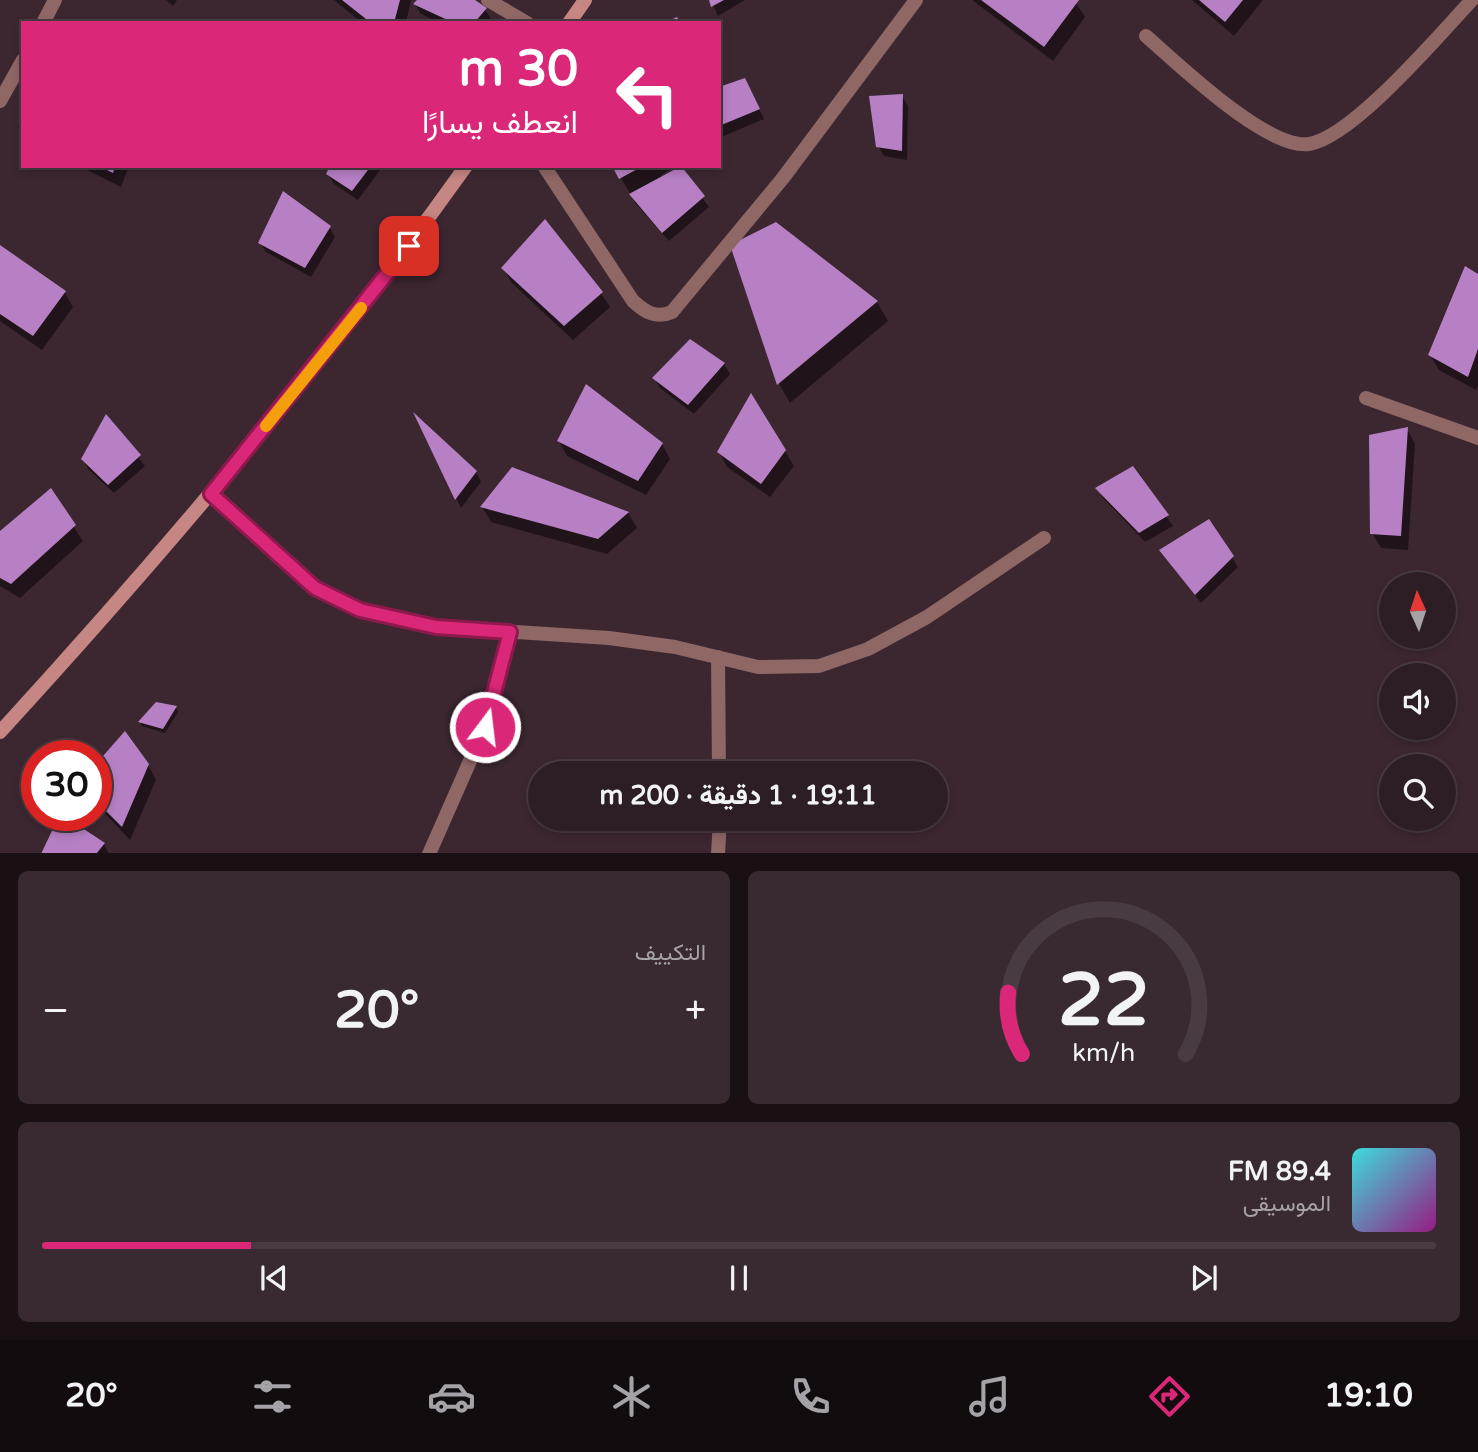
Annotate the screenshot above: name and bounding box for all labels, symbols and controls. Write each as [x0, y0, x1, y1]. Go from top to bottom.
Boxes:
text: 30 m [459, 40, 578, 99]
icon: left [602, 49, 693, 140]
text: انعطف يسارًا [422, 104, 578, 142]
pin [379, 216, 439, 276]
icon: arrive [390, 227, 428, 265]
north arrow [1379, 572, 1456, 649]
map controls [1379, 572, 1456, 831]
button: sound [1379, 663, 1456, 740]
position arrow [448, 690, 522, 764]
speed limit sign: 30 [21, 740, 112, 831]
button: search [1379, 754, 1456, 831]
text: 19:11 · 1 دقيقة · 200 m [600, 780, 876, 811]
text: التكييف [635, 939, 706, 967]
text: 22 [1058, 957, 1150, 1045]
text: 20° [334, 979, 419, 1042]
text: − [42, 988, 69, 1034]
text: + [685, 988, 706, 1034]
text: km/h [1073, 1037, 1135, 1067]
text: 89.4 FM [1228, 1156, 1331, 1187]
text: الموسيقى [1243, 1190, 1331, 1218]
icon: previous [255, 1259, 293, 1297]
icon: pause [720, 1259, 758, 1297]
icon: next [1185, 1259, 1223, 1297]
icon: filters [248, 1372, 297, 1421]
icon: car [427, 1372, 476, 1421]
icon: climate [607, 1372, 656, 1421]
icon: phone [786, 1372, 835, 1421]
icon: music [965, 1372, 1014, 1421]
icon: directions [1145, 1372, 1194, 1421]
text: 20° [65, 1377, 118, 1415]
text: 19:10 [1324, 1377, 1413, 1415]

